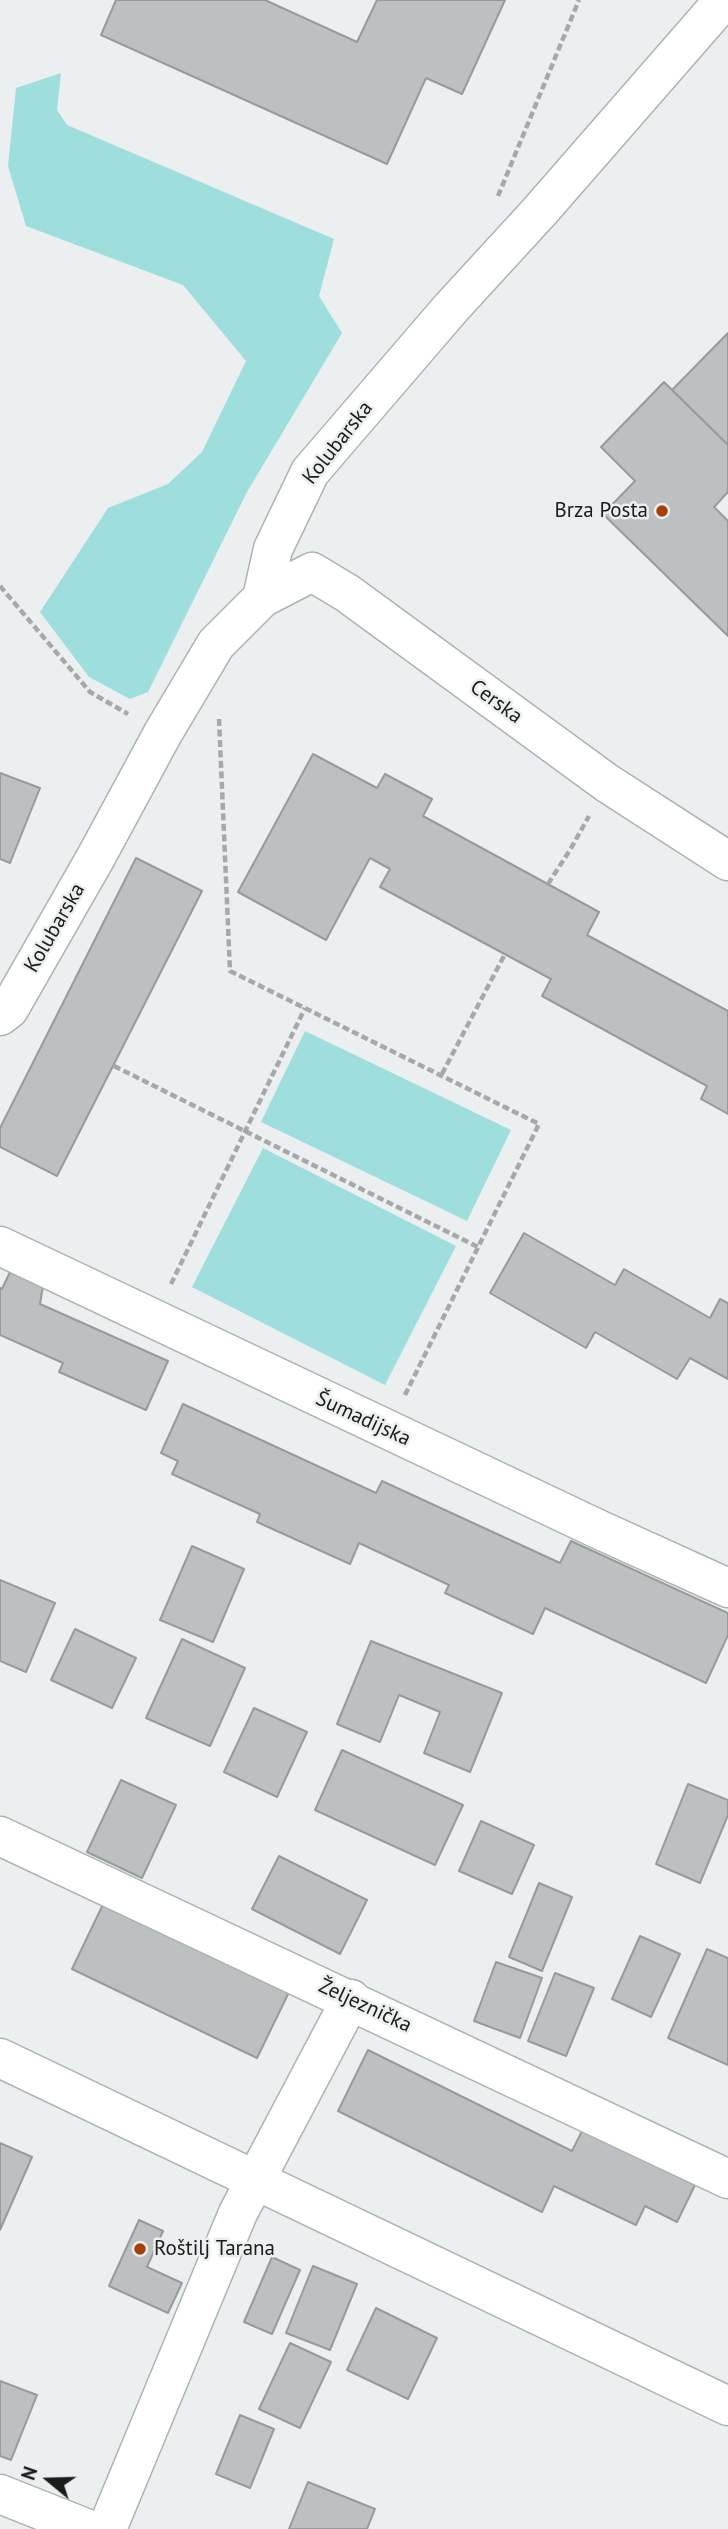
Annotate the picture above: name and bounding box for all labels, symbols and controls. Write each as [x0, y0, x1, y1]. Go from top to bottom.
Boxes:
street label: Kolubarska [298, 396, 378, 490]
place label: Brza Posta [555, 498, 648, 524]
marker: Brza Posta [654, 503, 670, 519]
street label: Cerska [465, 675, 527, 729]
street label: Kolubarska [19, 879, 91, 977]
street label: Šumadijska [312, 1386, 414, 1452]
street label: Željeznička [315, 1974, 415, 2038]
place label: Roštilj Tarana [154, 2236, 275, 2262]
marker: Roštilj Tarana [132, 2241, 148, 2257]
north arrow [14, 2445, 84, 2515]
text: N [16, 2463, 43, 2483]

